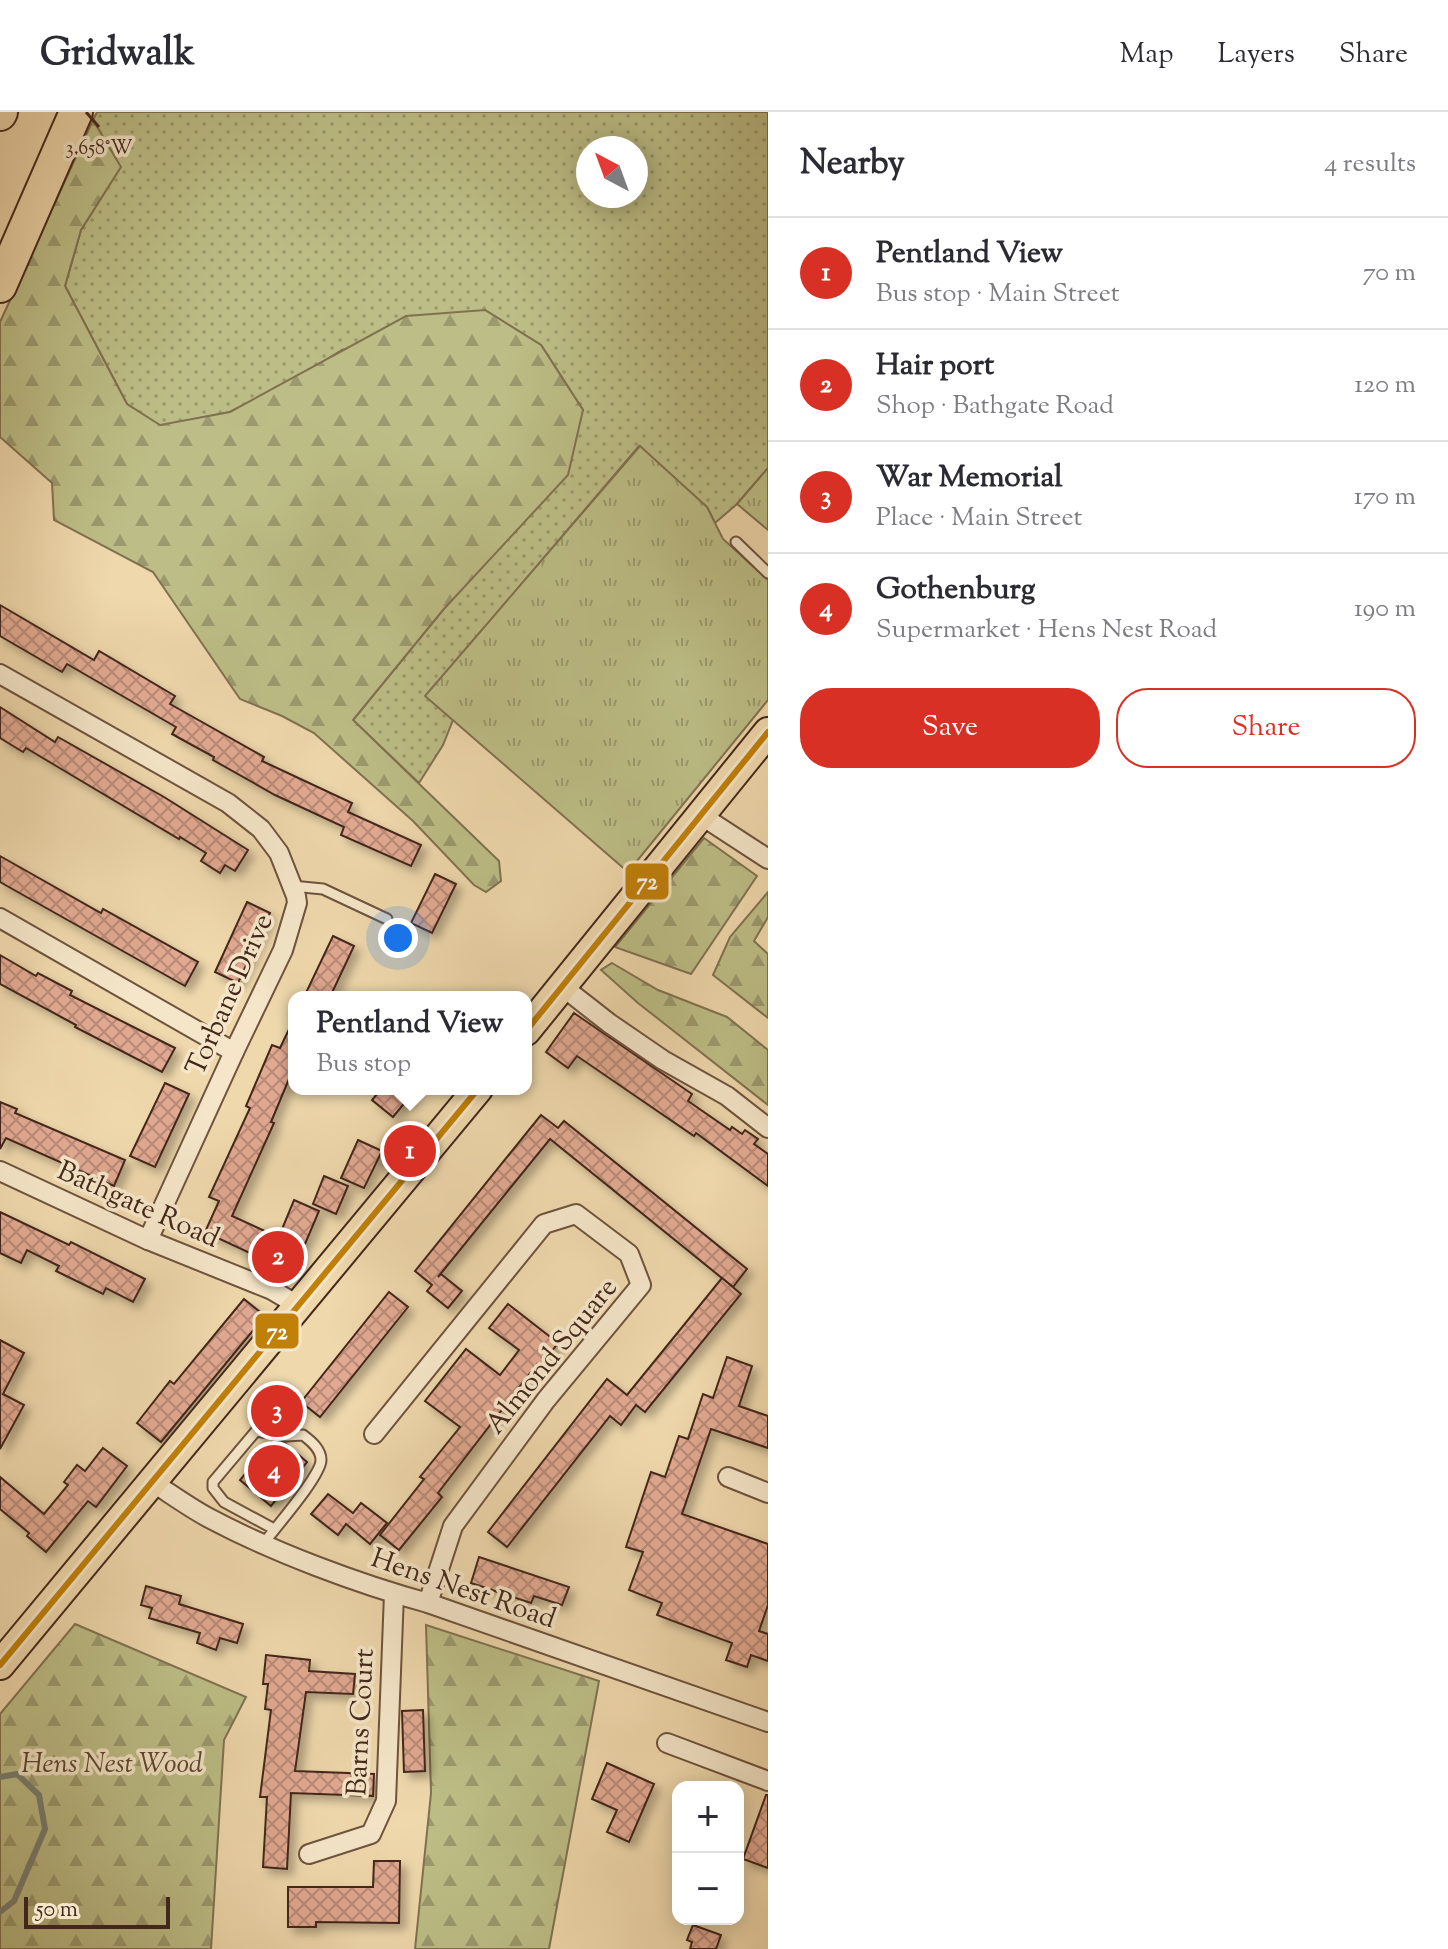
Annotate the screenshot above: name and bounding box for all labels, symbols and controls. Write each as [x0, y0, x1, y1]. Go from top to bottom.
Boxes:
text: Gridwalk [40, 28, 195, 82]
text: Map [1120, 35, 1173, 75]
text: Layers [1217, 35, 1295, 75]
text: Share [1339, 35, 1408, 75]
text: 3.658°W [66, 135, 132, 164]
north arrow [576, 136, 648, 208]
text: Nearby [800, 140, 905, 189]
text: 4 results [1324, 146, 1416, 183]
text: Pentland View [876, 233, 1063, 276]
text: 1 [822, 255, 830, 292]
text: 70 m [1363, 255, 1416, 292]
text: Bus stop · Main Street [876, 276, 1120, 313]
text: Hair port [876, 345, 994, 388]
text: 2 [820, 367, 832, 404]
text: 120 m [1354, 367, 1416, 404]
text: Shop · Bathgate Road [876, 388, 1114, 425]
text: War Memorial [876, 457, 1063, 500]
text: 3 [821, 479, 831, 516]
text: 170 m [1354, 479, 1416, 516]
text: Place · Main Street [876, 500, 1082, 537]
text: Gothenburg [876, 569, 1035, 612]
text: 4 [819, 591, 833, 628]
text: 190 m [1354, 591, 1416, 628]
text: Supermarket · Hens Nest Road [876, 612, 1217, 649]
button: Save [800, 688, 1100, 768]
button: Share [1116, 688, 1416, 768]
line badge: 72 [624, 862, 670, 901]
text: 72 [636, 868, 658, 900]
street label: Torbane Drive [177, 908, 284, 1083]
your location [378, 918, 418, 958]
popup [288, 991, 532, 1095]
text: Pentland View [316, 1003, 504, 1046]
text: Bus stop [316, 1046, 411, 1083]
pin: 1 [384, 1121, 436, 1181]
street label: Bathgate Road [50, 1152, 225, 1259]
pin: 2 [252, 1227, 304, 1287]
street label: Almond Square [477, 1270, 628, 1444]
line badge: 72 [254, 1312, 300, 1350]
text: 72 [266, 1318, 288, 1350]
pin: 3 [251, 1381, 303, 1441]
pin: 4 [248, 1441, 300, 1501]
street label: Hens Nest Road [365, 1539, 561, 1640]
street label: Barns Court [338, 1647, 386, 1797]
park label: Hens Nest Wood [21, 1745, 203, 1785]
map controls [672, 1781, 744, 1925]
button: + [672, 1781, 744, 1853]
button: − [672, 1853, 744, 1925]
scale bar [24, 1893, 170, 1929]
text: 50 m [36, 1895, 78, 1927]

